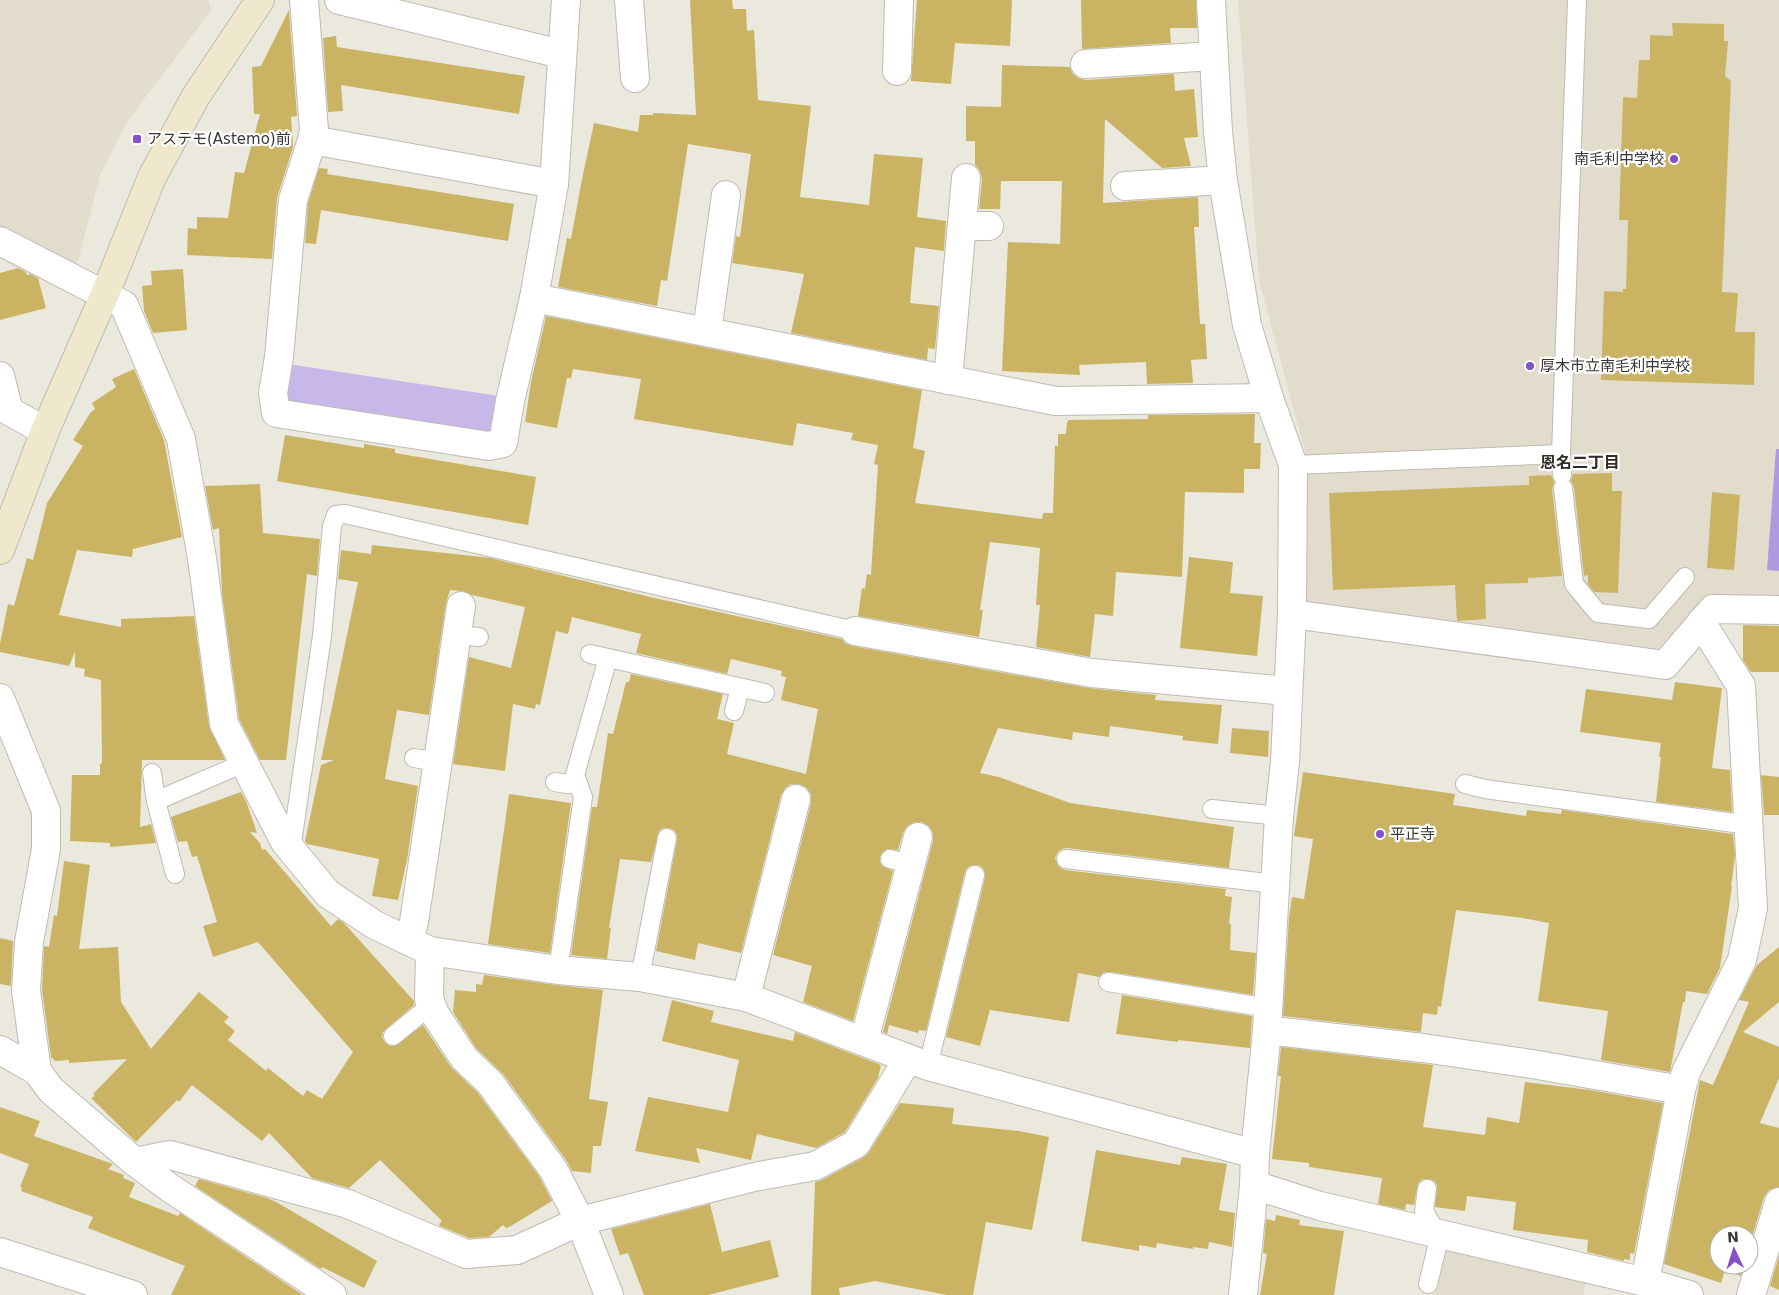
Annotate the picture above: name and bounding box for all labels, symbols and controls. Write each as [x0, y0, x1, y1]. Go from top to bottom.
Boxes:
place label: アステモ(Astemo)前 [147, 130, 291, 148]
marker: アステモ(Astemo)前 [131, 133, 143, 145]
place label: 南毛利中学校 [1574, 150, 1664, 168]
marker: 南毛利中学校 [1668, 153, 1680, 165]
place label: 厚木市立南毛利中学校 [1540, 357, 1690, 375]
marker: 厚木市立南毛利中学校 [1524, 360, 1536, 372]
district label: 恩名二丁目 [1540, 453, 1620, 472]
place label: 平正寺 [1390, 825, 1435, 843]
marker: 平正寺 [1374, 828, 1386, 840]
north arrow [1709, 1225, 1759, 1275]
text: N [1727, 1229, 1739, 1245]

